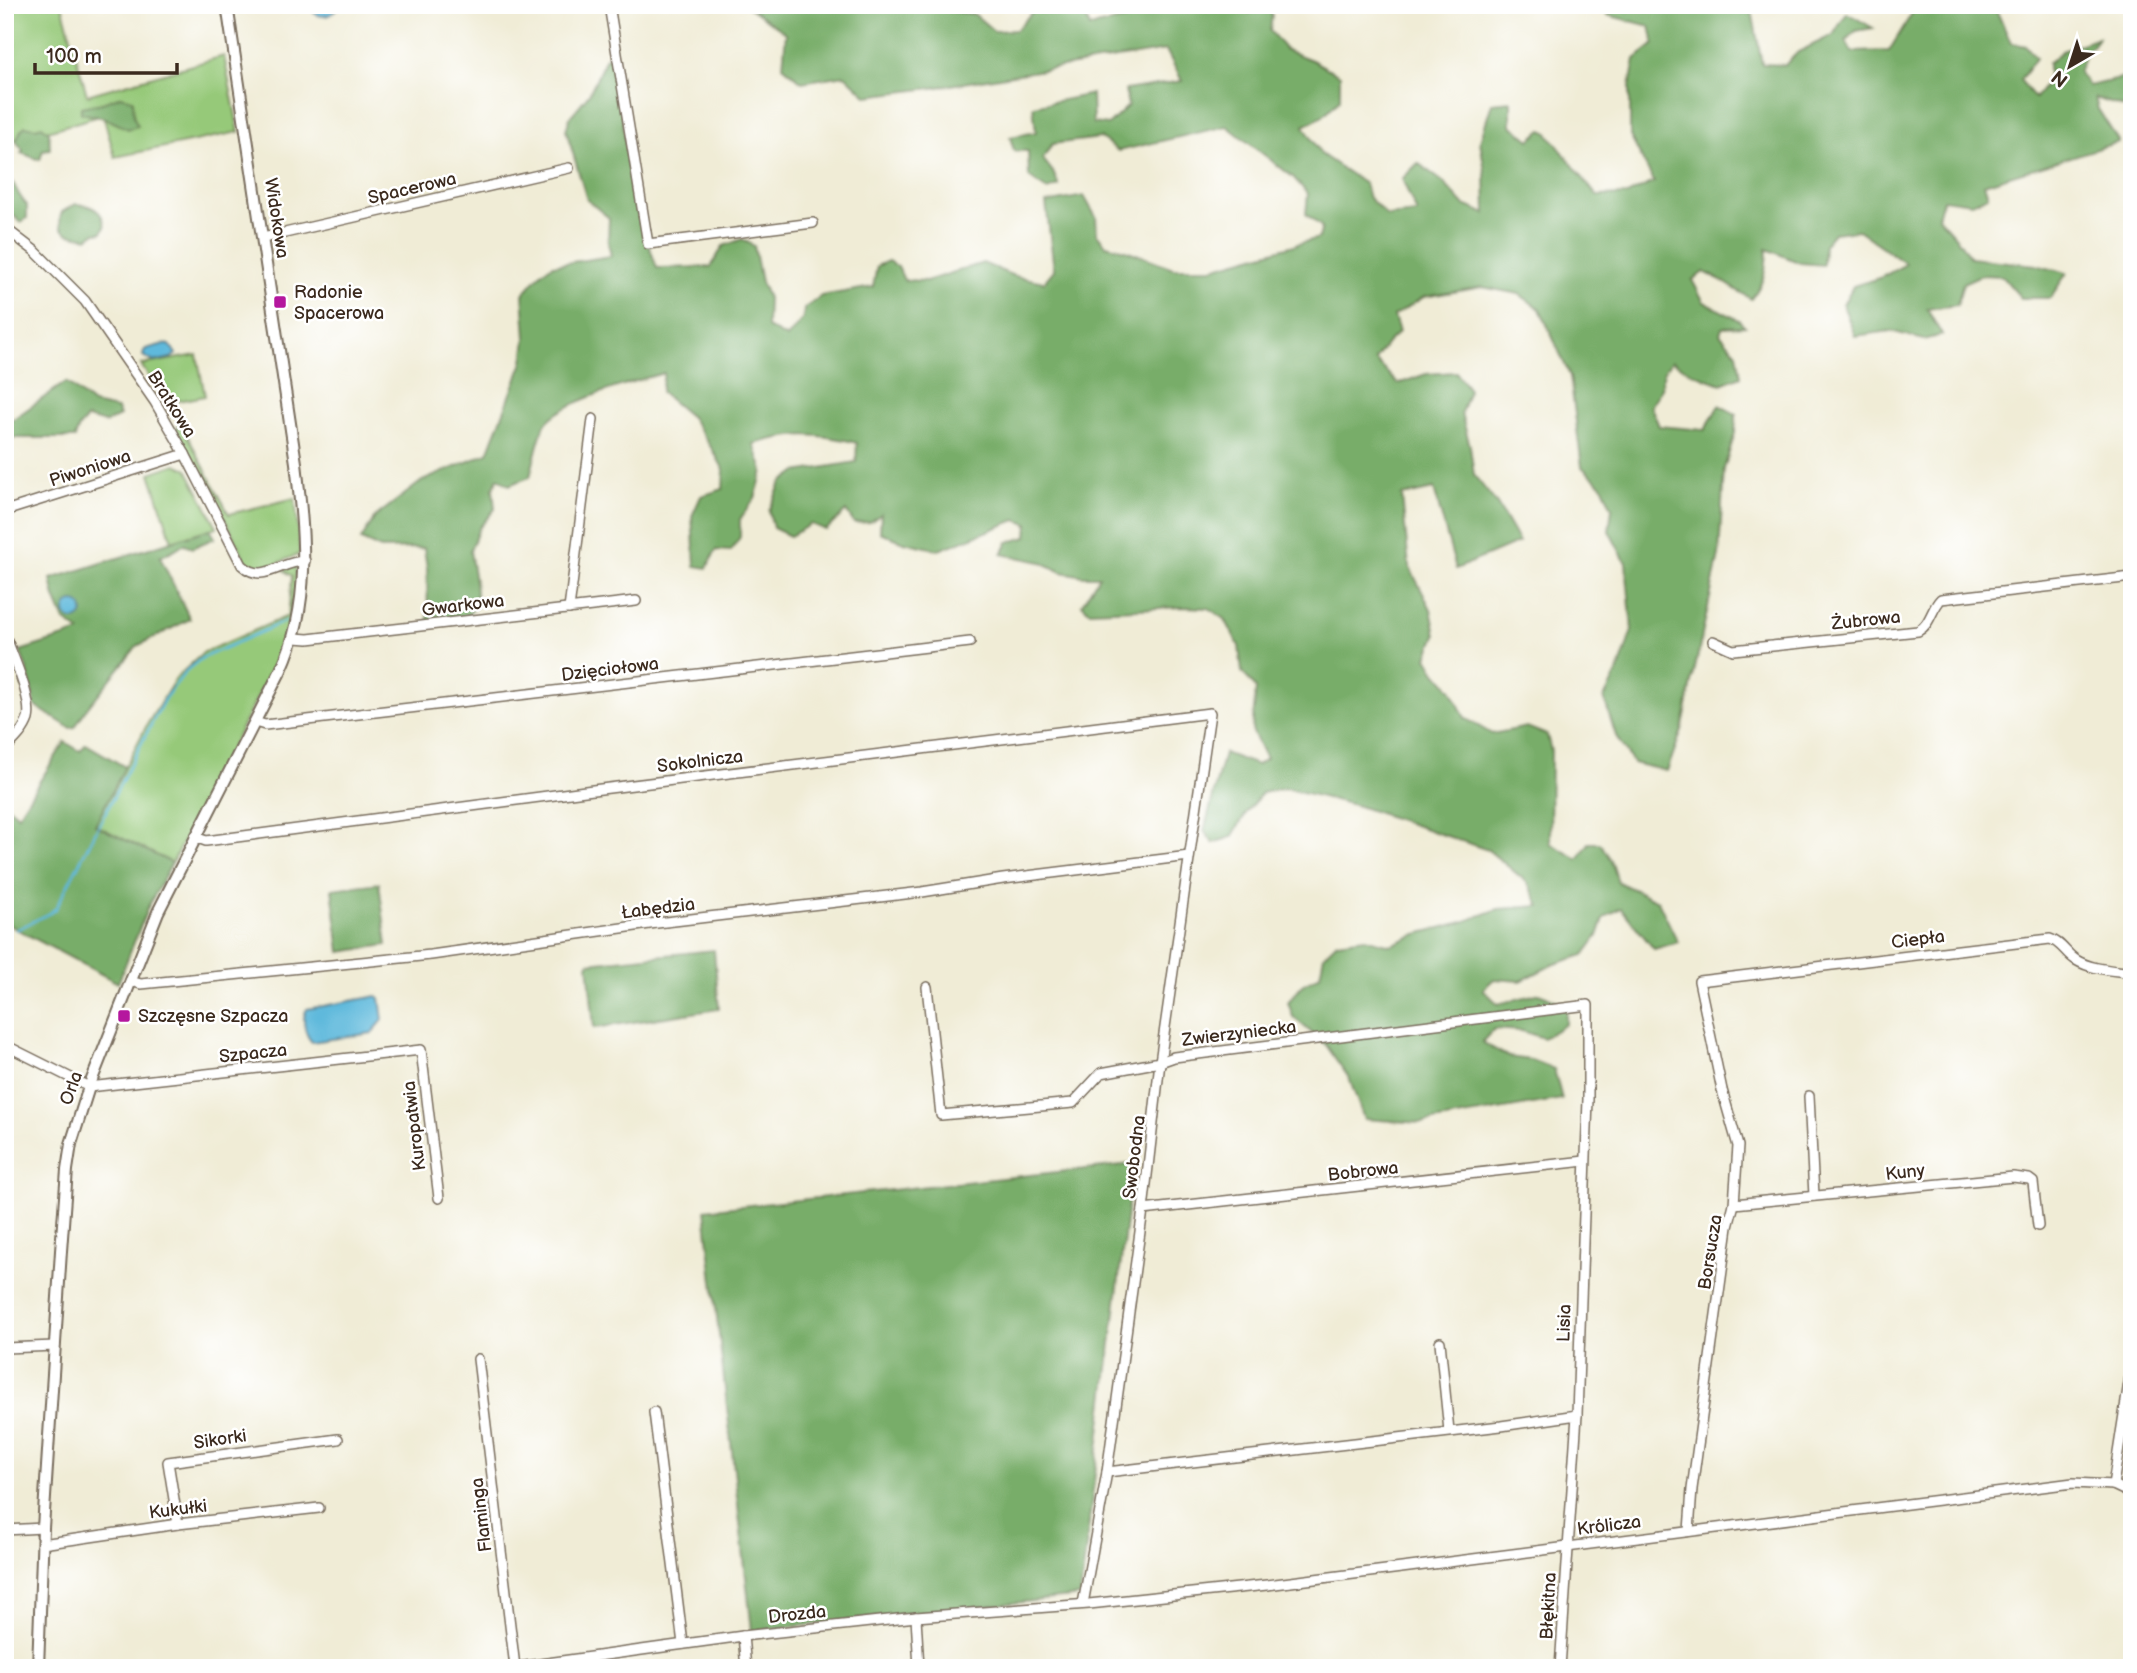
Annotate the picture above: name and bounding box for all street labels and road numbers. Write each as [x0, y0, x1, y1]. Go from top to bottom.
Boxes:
street label: Spacerowa [366, 168, 458, 209]
street label: Widokowa [260, 176, 293, 260]
street label: Bratkowa [143, 367, 200, 442]
street label: Piwoniowa [47, 445, 134, 491]
street label: Gwarkowa [421, 590, 505, 621]
street label: Żubrowa [1829, 605, 1902, 635]
street label: Dzięciołowa [560, 653, 660, 686]
street label: Sokolnicza [656, 746, 744, 777]
street label: Łabędzia [620, 894, 696, 923]
street label: Ciepła [1890, 926, 1946, 953]
street label: Zwierzyniecka [1180, 1016, 1297, 1051]
street label: Szpacza [218, 1039, 288, 1068]
street label: Orla [56, 1068, 87, 1108]
street label: Kuropatwia [399, 1080, 430, 1172]
street label: Swobodna [1119, 1114, 1150, 1200]
street label: Bobrowa [1327, 1157, 1400, 1186]
street label: Kuny [1884, 1160, 1927, 1185]
street label: Borsucza [1694, 1213, 1727, 1291]
street label: Lisia [1553, 1304, 1576, 1342]
street label: Sikorki [192, 1425, 248, 1454]
street label: Flaminga [467, 1477, 496, 1553]
street label: Kukułki [148, 1496, 208, 1523]
street label: Królicza [1576, 1511, 1642, 1540]
street label: Błękitna [1536, 1572, 1561, 1640]
street label: Drozda [767, 1601, 827, 1628]

